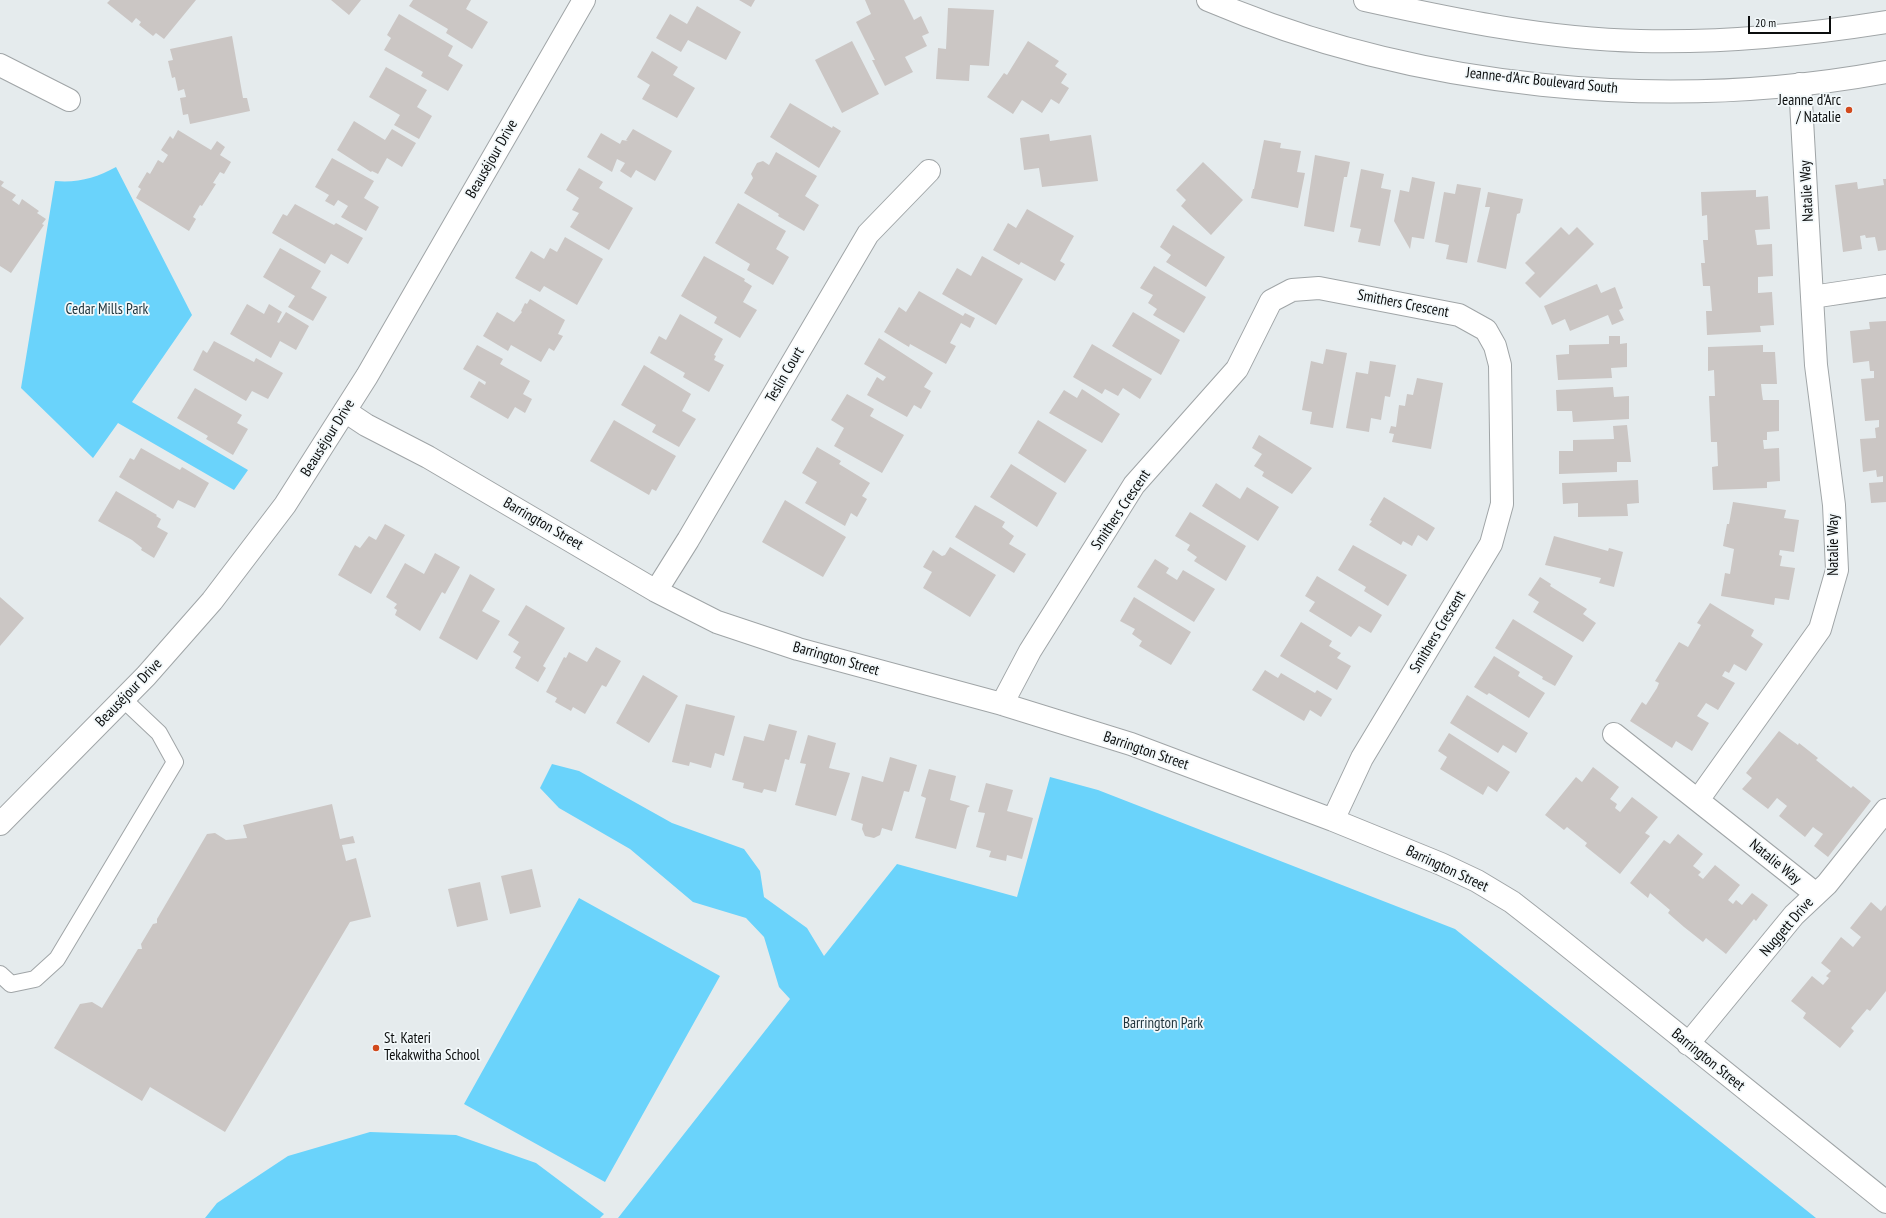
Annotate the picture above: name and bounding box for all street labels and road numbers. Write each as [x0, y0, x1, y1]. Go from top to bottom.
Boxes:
street label: Jeanne-d'Arc Boulevard South [1465, 64, 1619, 98]
street label: Beauséjour Drive [462, 116, 522, 202]
street label: Natalie Way [1796, 160, 1818, 222]
street label: Smithers Crescent [1356, 286, 1450, 322]
street label: Teslin Court [762, 344, 808, 406]
street label: Beauséjour Drive [297, 396, 359, 480]
street label: Smithers Crescent [1088, 467, 1154, 553]
street label: Barrington Street [500, 494, 586, 554]
street label: Natalie Way [1825, 514, 1843, 576]
street label: Smithers Crescent [1406, 588, 1470, 676]
street label: Barrington Street [791, 638, 881, 680]
street label: Beauséjour Drive [92, 655, 166, 731]
street label: Barrington Street [1101, 728, 1191, 774]
street label: Natalie Way [1745, 836, 1805, 888]
street label: Barrington Street [1403, 842, 1491, 896]
street label: Nuggett Drive [1756, 894, 1818, 960]
street label: Barrington Street [1668, 1025, 1748, 1095]

